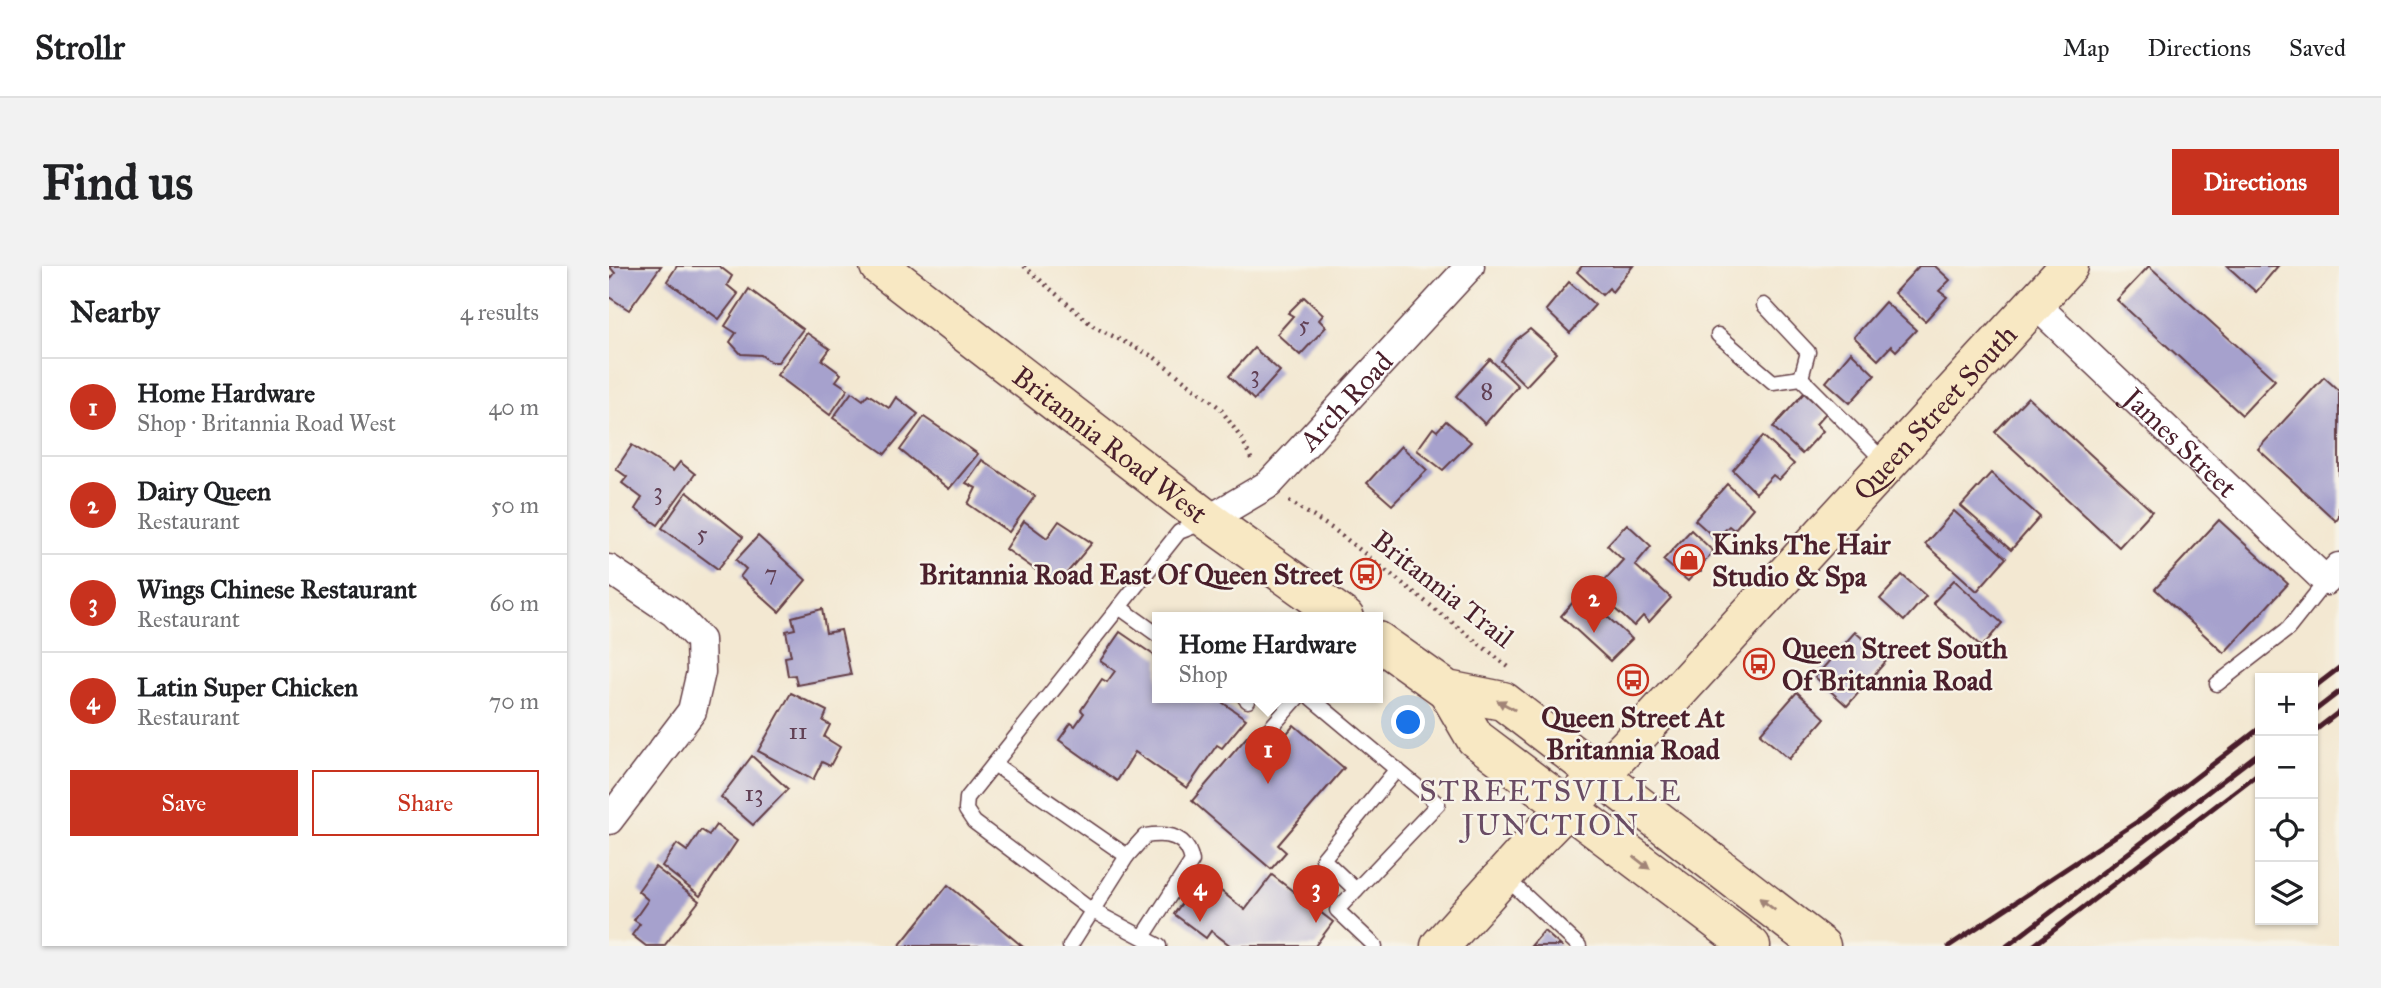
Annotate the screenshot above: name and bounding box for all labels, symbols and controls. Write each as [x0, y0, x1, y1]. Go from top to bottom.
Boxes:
text: Strollr [35, 28, 125, 68]
text: Map [2063, 33, 2110, 63]
text: Directions [2148, 33, 2251, 63]
text: Saved [2289, 33, 2346, 63]
button: Directions [2172, 149, 2339, 215]
text: Find us [42, 153, 193, 212]
text: Nearby [70, 294, 160, 330]
text: 4 results [460, 298, 539, 326]
house number: 5 [1298, 309, 1310, 339]
street label: Queen Street South [1846, 317, 2024, 507]
street label: Arch Road [1291, 344, 1400, 458]
street label: Britannia Road West [1006, 358, 1215, 531]
house number: 3 [1250, 359, 1260, 389]
house number: 8 [1481, 376, 1493, 406]
text: Home Hardware [137, 377, 315, 409]
street label: James Street [2114, 378, 2245, 505]
text: 1 [88, 393, 98, 421]
text: 40 m [489, 393, 539, 421]
text: Shop · Britannia Road West [137, 409, 396, 437]
text: Dairy Queen [137, 475, 271, 507]
house number: 3 [653, 476, 663, 506]
text: 2 [87, 491, 99, 519]
text: 50 m [491, 491, 539, 519]
text: Restaurant [137, 507, 240, 535]
house number: 5 [696, 518, 708, 548]
street label: Britannia Trail [1365, 523, 1521, 655]
place label: Kinks The Hair Studio & Spa [1712, 527, 1891, 594]
shop icon: Kinks The Hair Studio & Spa [1672, 543, 1706, 577]
place label: Britannia Road East Of Queen Street [920, 557, 1343, 592]
bus stop icon: Britannia Road East Of Queen Street [1349, 557, 1383, 591]
house number: 7 [765, 558, 777, 588]
text: Wings Chinese Restaurant [137, 573, 417, 605]
pin: 2 [1571, 575, 1617, 633]
text: 3 [88, 589, 98, 617]
text: 60 m [490, 589, 539, 617]
text: Restaurant [137, 605, 240, 633]
popup [1152, 612, 1383, 703]
text: Home Hardware [1179, 628, 1356, 660]
place label: Queen Street South Of Britannia Road [1782, 631, 2008, 698]
bus stop icon: Queen Street South Of Britannia Road [1742, 647, 1776, 681]
text: Shop [1179, 660, 1228, 688]
bus stop icon: Queen Street At Britannia Road [1616, 663, 1650, 697]
text: Latin Super Chicken [137, 671, 358, 703]
map controls [2255, 673, 2318, 925]
button: + [2255, 673, 2318, 736]
text: 4 [87, 687, 99, 715]
text: 70 m [489, 687, 539, 715]
one-way arrow [1496, 700, 1516, 712]
place label: Queen Street At Britannia Road [1541, 700, 1725, 767]
text: Restaurant [137, 703, 240, 731]
your location [1391, 705, 1425, 739]
house number: 11 [789, 716, 807, 746]
pin: 1 [1245, 726, 1291, 784]
button: − [2255, 736, 2318, 799]
button: Save [70, 770, 298, 836]
button: Share [312, 770, 539, 836]
district label: STREETSVILLE JUNCTION [1419, 773, 1683, 843]
house number: 13 [744, 778, 764, 808]
button: locate [2255, 799, 2318, 862]
one-way arrow [1633, 856, 1651, 871]
button: layers [2255, 862, 2318, 925]
pin: 4 [1177, 864, 1223, 922]
pin: 3 [1293, 865, 1339, 923]
one-way arrow [1758, 897, 1776, 911]

